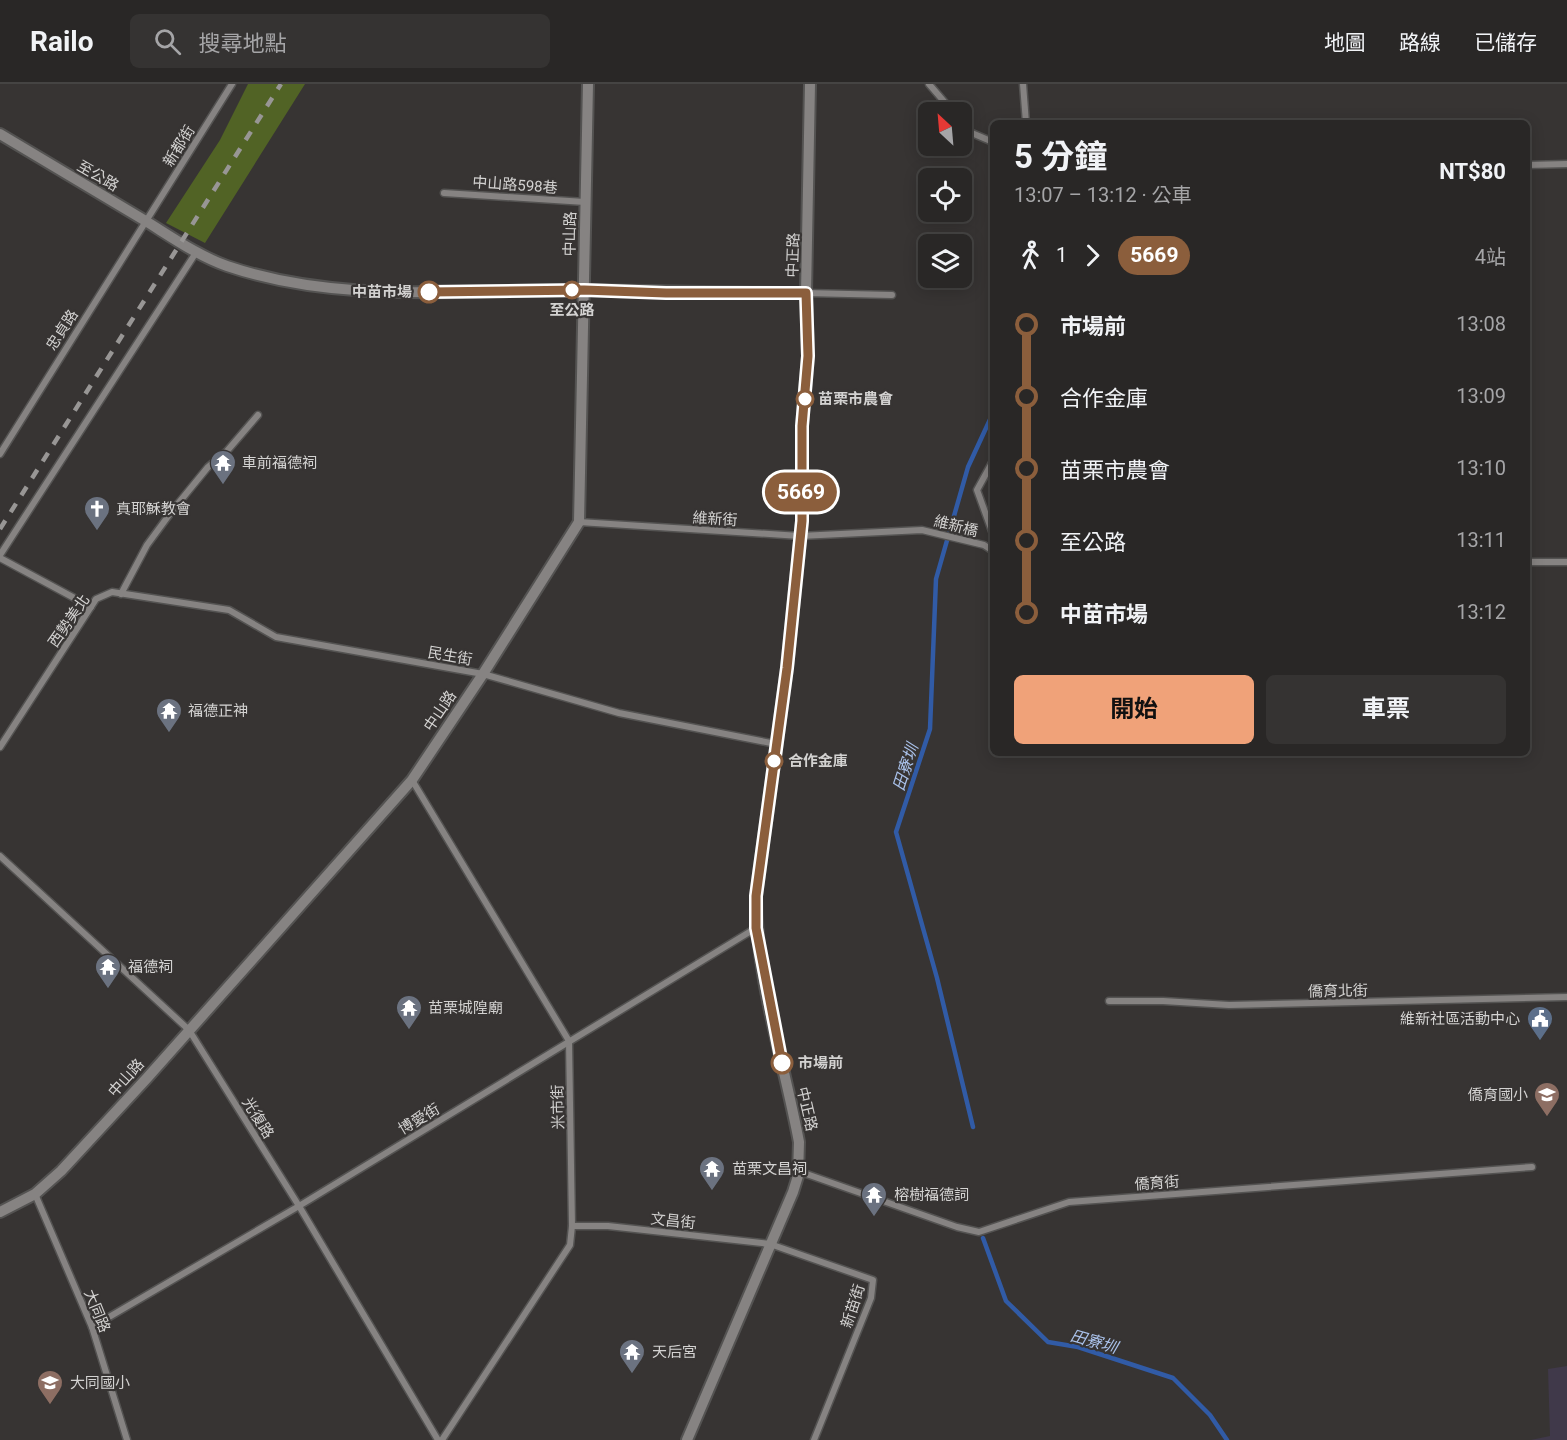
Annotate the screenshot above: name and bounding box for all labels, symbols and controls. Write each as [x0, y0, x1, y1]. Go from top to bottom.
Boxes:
search box [130, 14, 550, 68]
text: Railo [30, 25, 94, 58]
icon: search [151, 25, 184, 58]
text: 搜尋地點 [199, 31, 287, 56]
text: 地圖 [1324, 31, 1366, 55]
text: 路線 [1399, 31, 1441, 55]
text: 已儲存 [1474, 31, 1537, 55]
north arrow [918, 102, 972, 156]
map controls [918, 102, 972, 288]
street label: 新都街 [159, 122, 199, 170]
text: 5 分鐘 [1014, 137, 1107, 176]
street label: 至公路 [74, 157, 122, 195]
text: NT$80 [1439, 159, 1506, 184]
button: locate [918, 168, 972, 222]
street label: 中山路598巷 [472, 173, 558, 197]
text: 13:07 – 13:12 · 公車 [1014, 183, 1192, 207]
street label: 中山路 [561, 211, 579, 257]
street label: 中正路 [783, 232, 803, 278]
button: layers [918, 234, 972, 288]
icon: walk [1014, 239, 1047, 272]
icon: forward [1076, 239, 1109, 272]
text: 1 [1056, 243, 1067, 267]
text: 5669 [1130, 243, 1178, 267]
text: 4站 [1475, 245, 1506, 269]
marker: 中苗市場 [418, 281, 440, 303]
marker: 至公路 [563, 281, 581, 299]
place label: 中苗市場 [352, 283, 412, 301]
place label: 至公路 [549, 301, 595, 319]
street label: 忠貞路 [42, 306, 82, 354]
text: 13:08 [1456, 312, 1506, 336]
text: 市場前 [1060, 314, 1126, 339]
text: 13:09 [1456, 384, 1506, 408]
text: 合作金庫 [1060, 386, 1148, 411]
marker: 苗栗市農會 [796, 390, 814, 408]
place label: 苗栗市農會 [818, 390, 893, 408]
temple icon: 車前福德祠 [208, 448, 238, 486]
place label: 車前福德祠 [242, 454, 317, 472]
text: 13:10 [1456, 456, 1506, 480]
text: 苗栗市農會 [1060, 458, 1170, 483]
line badge: 5669 [759, 472, 843, 512]
text: 5669 [777, 480, 825, 504]
church icon: 真耶穌教會 [82, 494, 112, 532]
place label: 真耶穌教會 [116, 500, 191, 518]
street label: 維新街 [692, 509, 738, 529]
street label: 維新橋 [932, 512, 980, 540]
text: 13:11 [1456, 528, 1506, 552]
text: 至公路 [1060, 530, 1126, 555]
street label: 西勢美北 [44, 591, 94, 651]
text: 13:12 [1456, 600, 1506, 624]
text: 中苗市場 [1060, 602, 1148, 627]
street label: 民生街 [426, 643, 474, 669]
button: 開始 [1014, 675, 1254, 744]
button: 車票 [1266, 675, 1506, 744]
street label: 中山路 [420, 687, 460, 735]
temple icon: 福德正神 [154, 696, 184, 734]
place label: 福德正神 [188, 702, 248, 720]
water label: 田寮圳 [889, 739, 923, 793]
marker: 合作金庫 [765, 752, 783, 770]
place label: 合作金庫 [788, 752, 848, 770]
temple icon: 福德祠 [93, 952, 123, 990]
place label: 福德祠 [128, 958, 173, 976]
street label: 僑育北街 [1308, 981, 1368, 1001]
temple icon: 苗栗城隍廟 [394, 993, 424, 1031]
place label: 苗栗城隍廟 [428, 999, 503, 1017]
public building icon: 維新社區活動中心 [1525, 1004, 1555, 1042]
place label: 維新社區活動中心 [1400, 1010, 1520, 1028]
marker: 市場前 [771, 1052, 793, 1074]
place label: 市場前 [798, 1054, 843, 1072]
street label: 中山路 [104, 1055, 148, 1101]
school or university icon: 僑育國小 [1532, 1080, 1562, 1118]
street label: 米市街 [549, 1084, 567, 1130]
street label: 中正路 [793, 1085, 821, 1133]
place label: 僑育國小 [1468, 1086, 1528, 1104]
street label: 光復路 [238, 1094, 278, 1142]
street label: 博愛街 [395, 1100, 443, 1138]
temple icon: 苗栗文昌祠 [697, 1154, 727, 1192]
place label: 苗栗文昌祠 [732, 1160, 807, 1178]
street label: 僑育街 [1134, 1172, 1180, 1194]
temple icon: 榕樹福德詞 [859, 1180, 889, 1218]
place label: 榕樹福德詞 [894, 1186, 969, 1204]
street label: 文昌街 [650, 1210, 696, 1232]
street label: 新苗街 [837, 1282, 869, 1330]
street label: 大同路 [80, 1287, 114, 1335]
water label: 田寮圳 [1068, 1326, 1121, 1358]
temple icon: 天后宮 [617, 1337, 647, 1375]
place label: 天后宮 [652, 1343, 697, 1361]
school or university icon: 大同國小 [35, 1368, 65, 1406]
place label: 大同國小 [70, 1374, 130, 1392]

